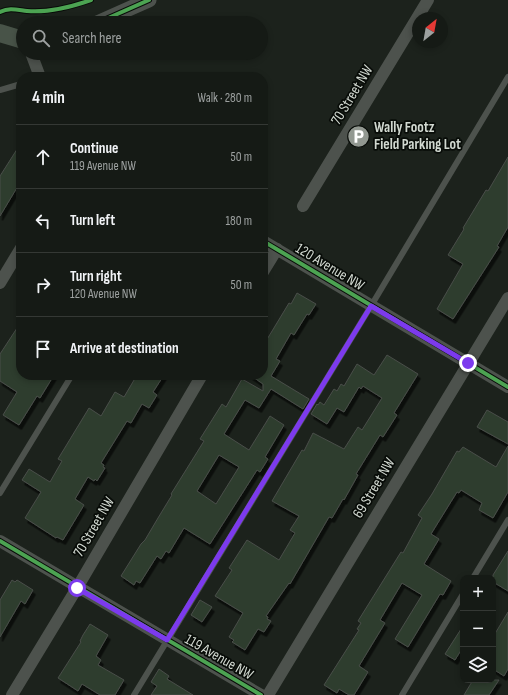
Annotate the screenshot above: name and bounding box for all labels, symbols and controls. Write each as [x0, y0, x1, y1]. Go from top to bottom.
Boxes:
north arrow [412, 12, 448, 48]
search box [16, 16, 268, 60]
icon: search [30, 27, 52, 49]
text: Search here [62, 29, 122, 48]
street label: 70 Street NW [327, 61, 377, 128]
text: 4 min [32, 88, 65, 108]
text: Walk · 280 m [198, 90, 252, 106]
place label: Wally Footz Field Parking Lot [374, 118, 461, 154]
parking icon: Wally Footz Field Parking Lot [345, 123, 371, 149]
text: Continue [70, 139, 119, 158]
icon: ahead [32, 146, 54, 168]
text: 50 m [231, 149, 252, 165]
text: 119 Avenue NW [70, 158, 136, 174]
icon: left [32, 210, 54, 232]
text: Turn left [70, 211, 115, 230]
text: 180 m [226, 213, 252, 229]
street label: 120 Avenue NW [292, 239, 368, 295]
text: Turn right [70, 267, 122, 286]
icon: right [32, 274, 54, 296]
text: 50 m [231, 277, 252, 293]
text: 120 Avenue NW [70, 286, 137, 302]
icon: arrive [32, 338, 54, 360]
text: Arrive at destination [70, 339, 179, 358]
route end [459, 354, 477, 372]
street label: 69 Street NW [349, 454, 400, 522]
street label: 70 Street NW [69, 493, 119, 561]
map controls [460, 575, 496, 683]
button: + [460, 575, 496, 611]
route start [68, 579, 86, 597]
button: − [460, 611, 496, 647]
street label: 119 Avenue NW [181, 630, 257, 684]
button: layers [460, 647, 496, 683]

